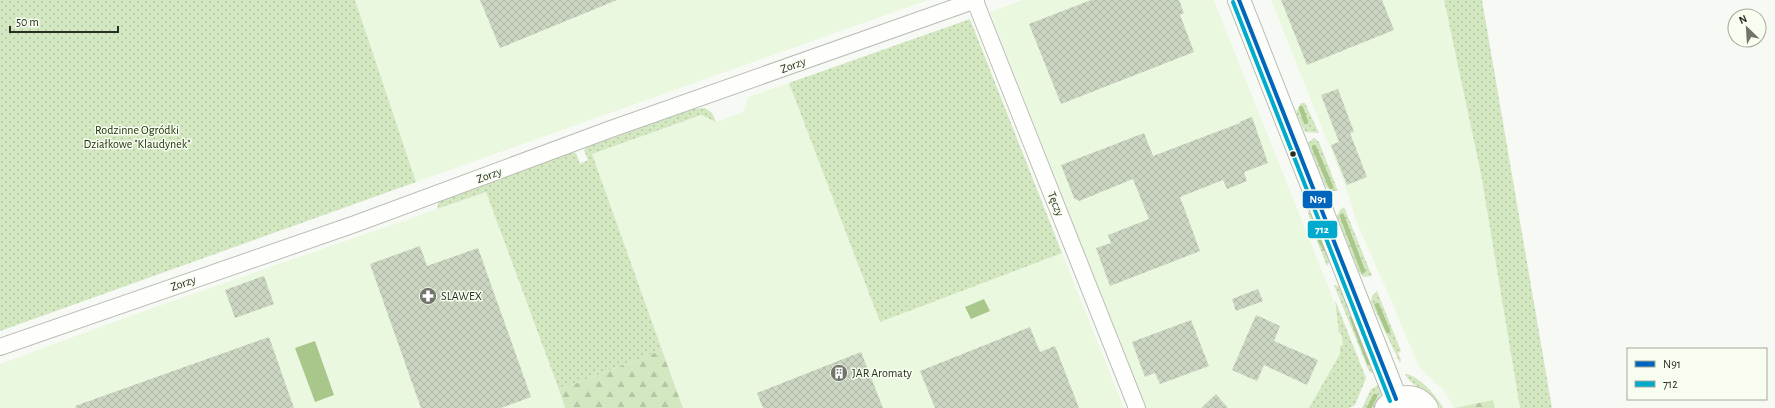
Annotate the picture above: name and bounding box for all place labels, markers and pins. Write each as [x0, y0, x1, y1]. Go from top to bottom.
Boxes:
unlabelled marker [1288, 149, 1298, 159]
pharmacy icon: SLAWEX [418, 286, 438, 306]
place label: SLAWEX [441, 290, 482, 302]
building icon: JAR Aromaty [829, 363, 849, 383]
place label: JAR Aromaty [852, 367, 912, 380]

